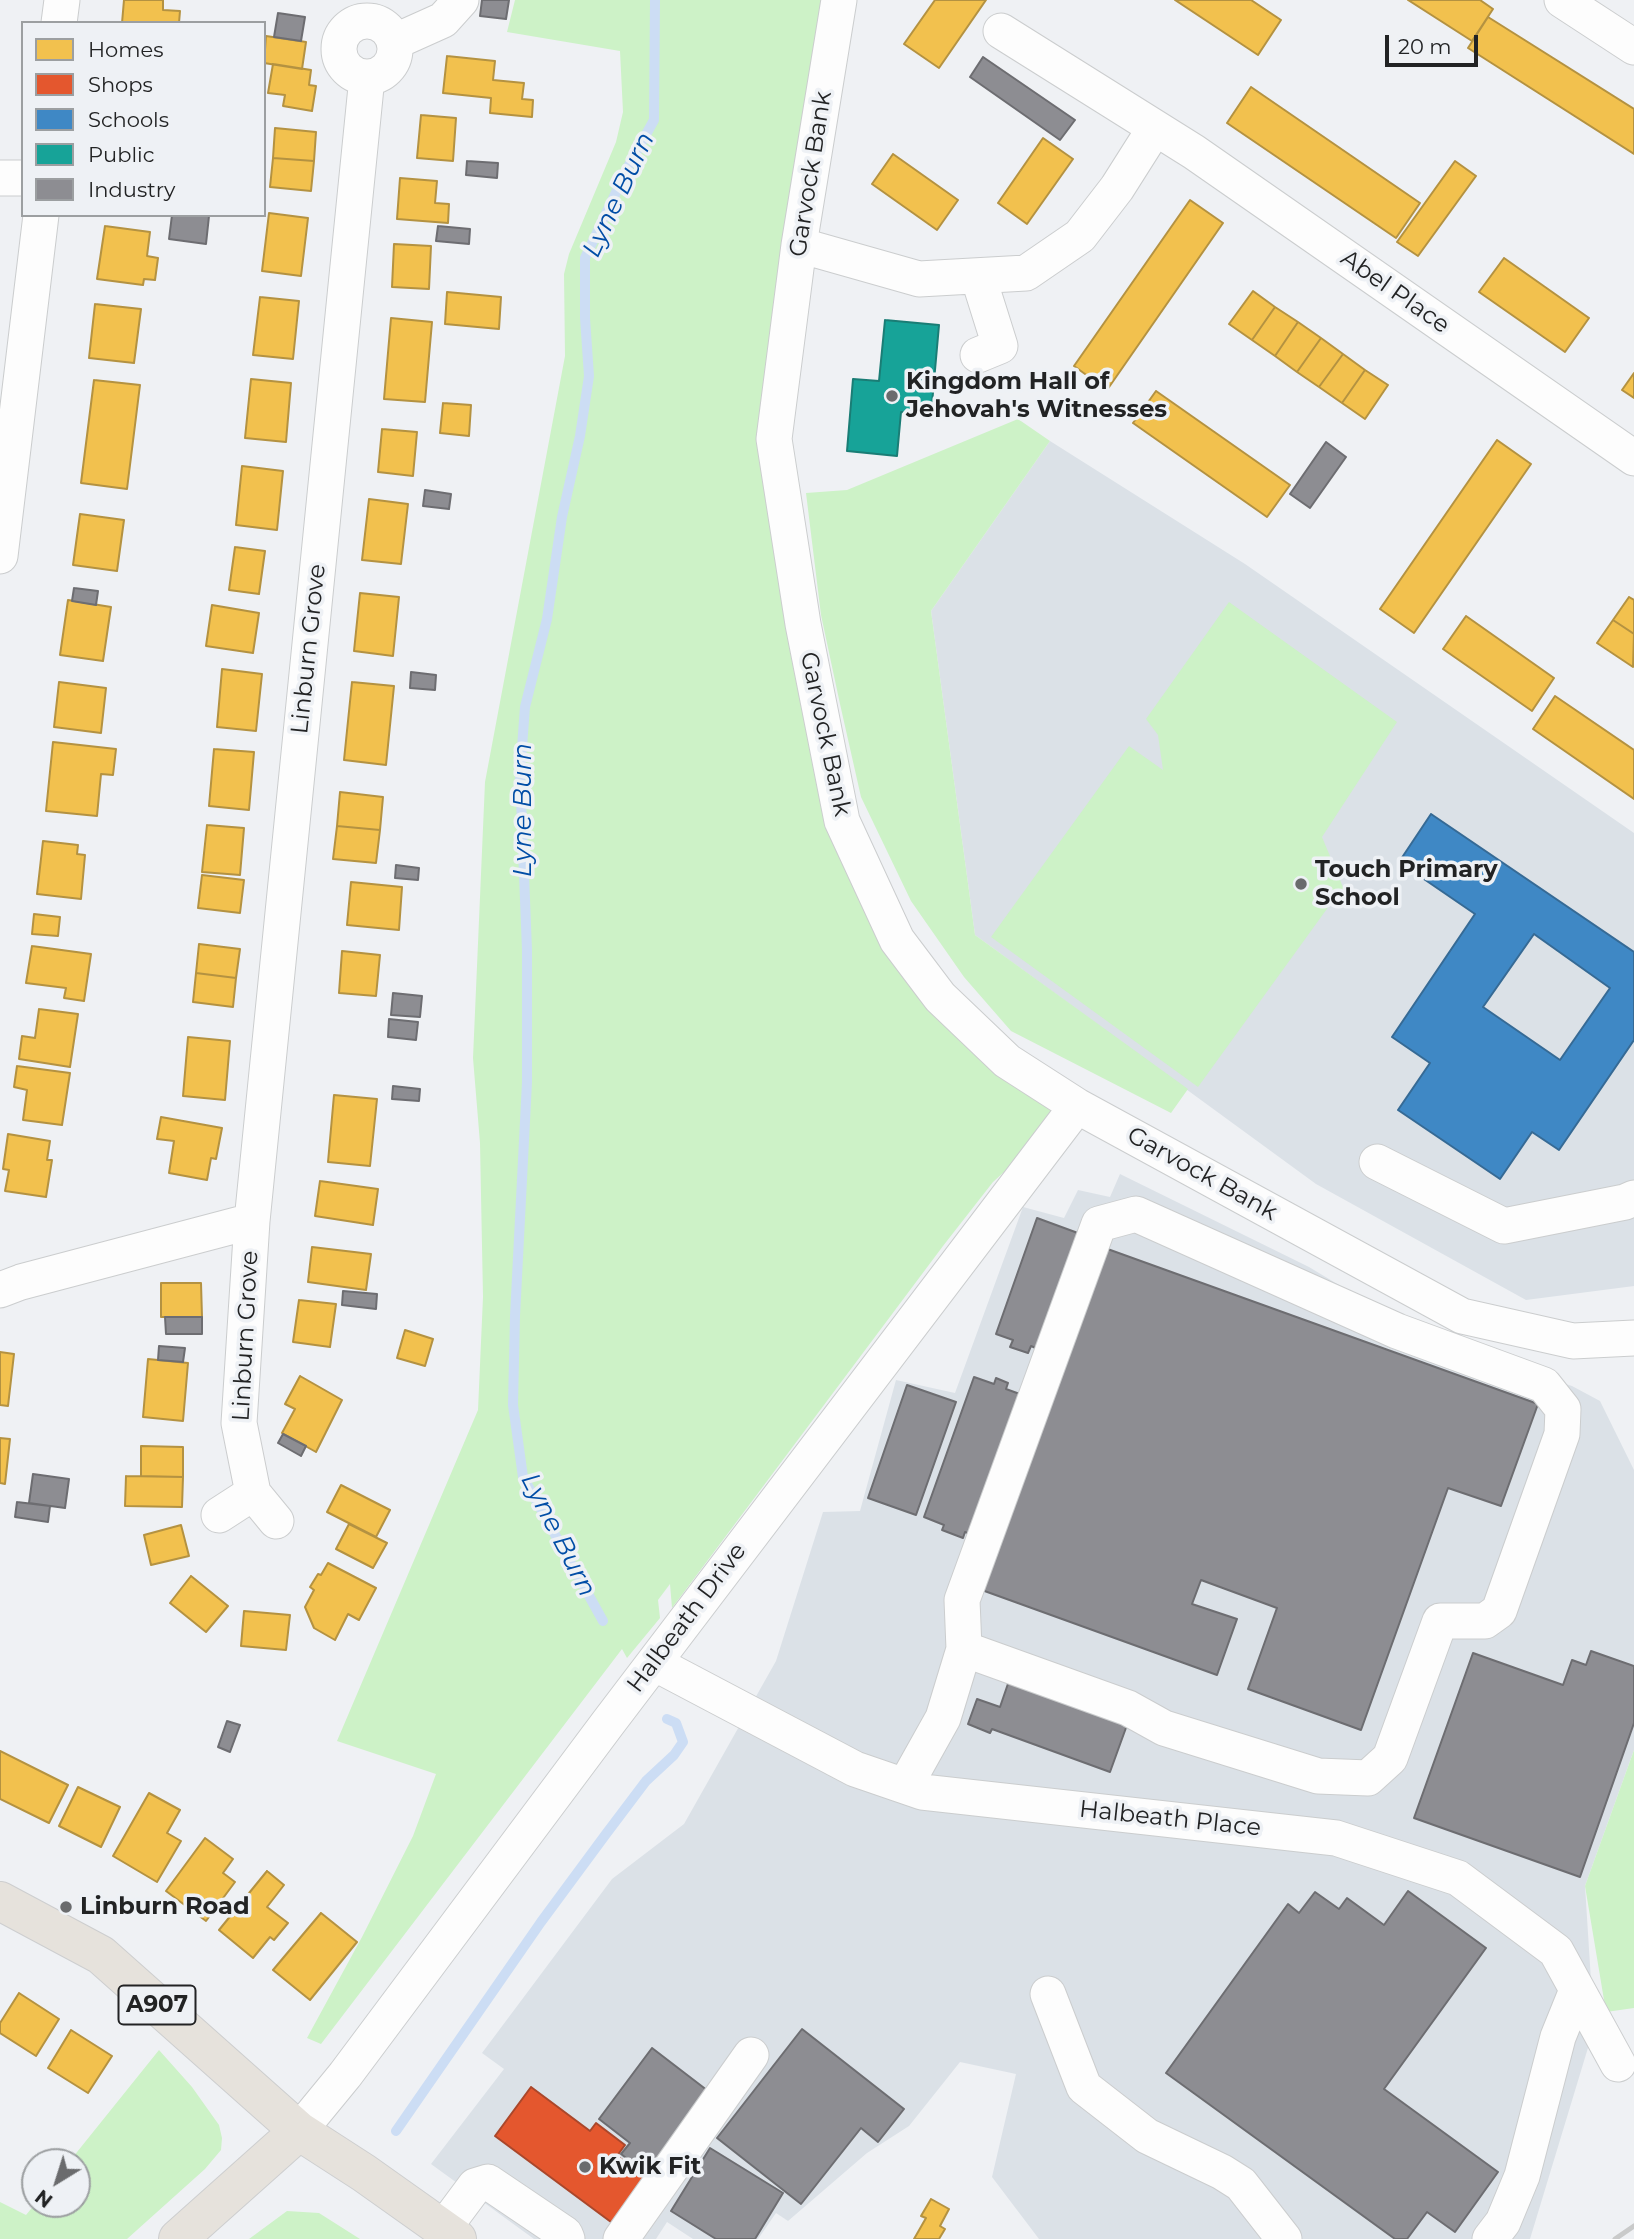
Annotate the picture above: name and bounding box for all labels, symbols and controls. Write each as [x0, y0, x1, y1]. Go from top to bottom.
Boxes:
legend [21, 21, 266, 217]
scale bar [1389, 21, 1482, 65]
text: 20 m [1398, 34, 1452, 59]
text: Homes [88, 37, 163, 62]
text: Shops [88, 72, 153, 97]
street label: Garvock Bank [784, 89, 838, 259]
text: Schools [88, 107, 169, 132]
water label: Lyne Burn [576, 128, 662, 262]
text: Public [88, 142, 155, 167]
text: Industry [88, 177, 175, 202]
street label: Abel Place [1335, 244, 1455, 340]
place label: Kingdom Hall of Jehovah's Witnesses [906, 368, 1167, 424]
marker: Kingdom Hall of Jehovah's Witnesses [884, 388, 900, 404]
street label: Linburn Grove [286, 563, 332, 735]
street label: Garvock Bank [794, 649, 856, 819]
water label: Lyne Burn [507, 743, 539, 877]
place label: Touch Primary School [1315, 856, 1498, 912]
marker: Touch Primary School [1293, 876, 1309, 892]
street label: Garvock Bank [1122, 1121, 1282, 1227]
street label: Linburn Grove [227, 1250, 265, 1422]
water label: Lyne Burn [514, 1468, 602, 1602]
street label: Halbeath Drive [621, 1538, 753, 1698]
street label: Halbeath Place [1078, 1795, 1262, 1843]
place label: Linburn Road [80, 1893, 250, 1921]
marker: Linburn Road [58, 1899, 74, 1915]
road number: A907 [118, 1986, 196, 2024]
north arrow [21, 2148, 91, 2218]
place label: Kwik Fit [599, 2153, 701, 2181]
marker: Kwik Fit [577, 2159, 593, 2175]
text: N [31, 2185, 57, 2212]

